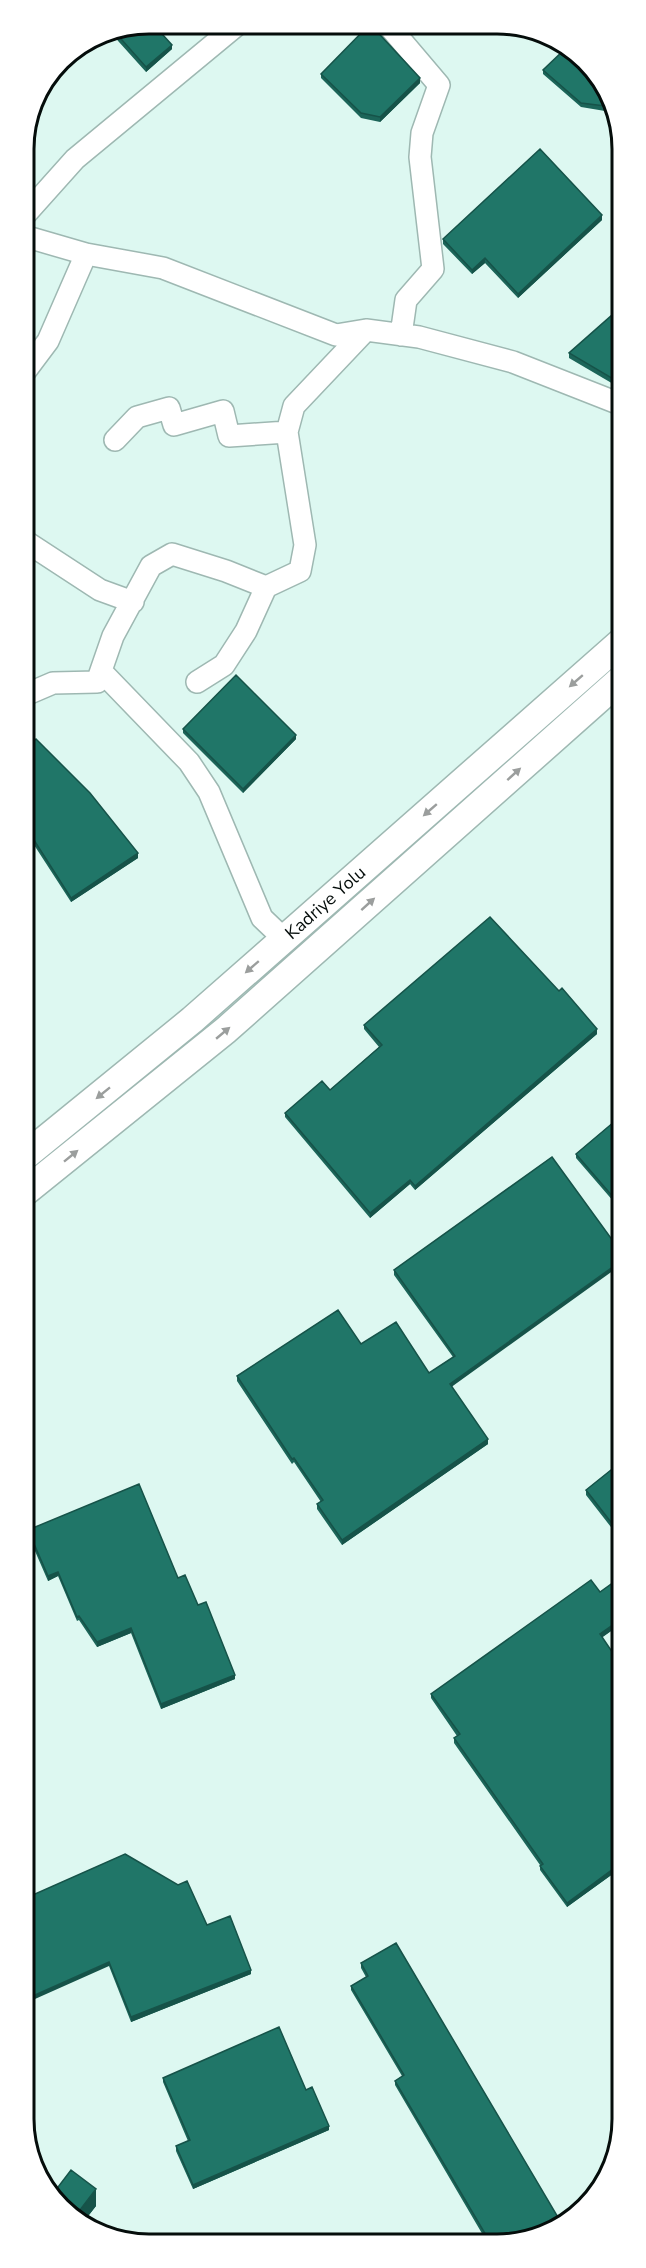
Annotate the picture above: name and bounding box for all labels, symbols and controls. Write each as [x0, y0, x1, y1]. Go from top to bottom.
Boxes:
one-way arrow [569, 674, 584, 687]
one-way arrow [506, 768, 521, 781]
one-way arrow [423, 803, 438, 816]
street label: Kadriye Yolu [280, 861, 371, 945]
one-way arrow [361, 897, 376, 911]
one-way arrow [245, 960, 260, 973]
one-way arrow [215, 1027, 230, 1040]
one-way arrow [95, 1086, 111, 1099]
one-way arrow [63, 1149, 79, 1162]

